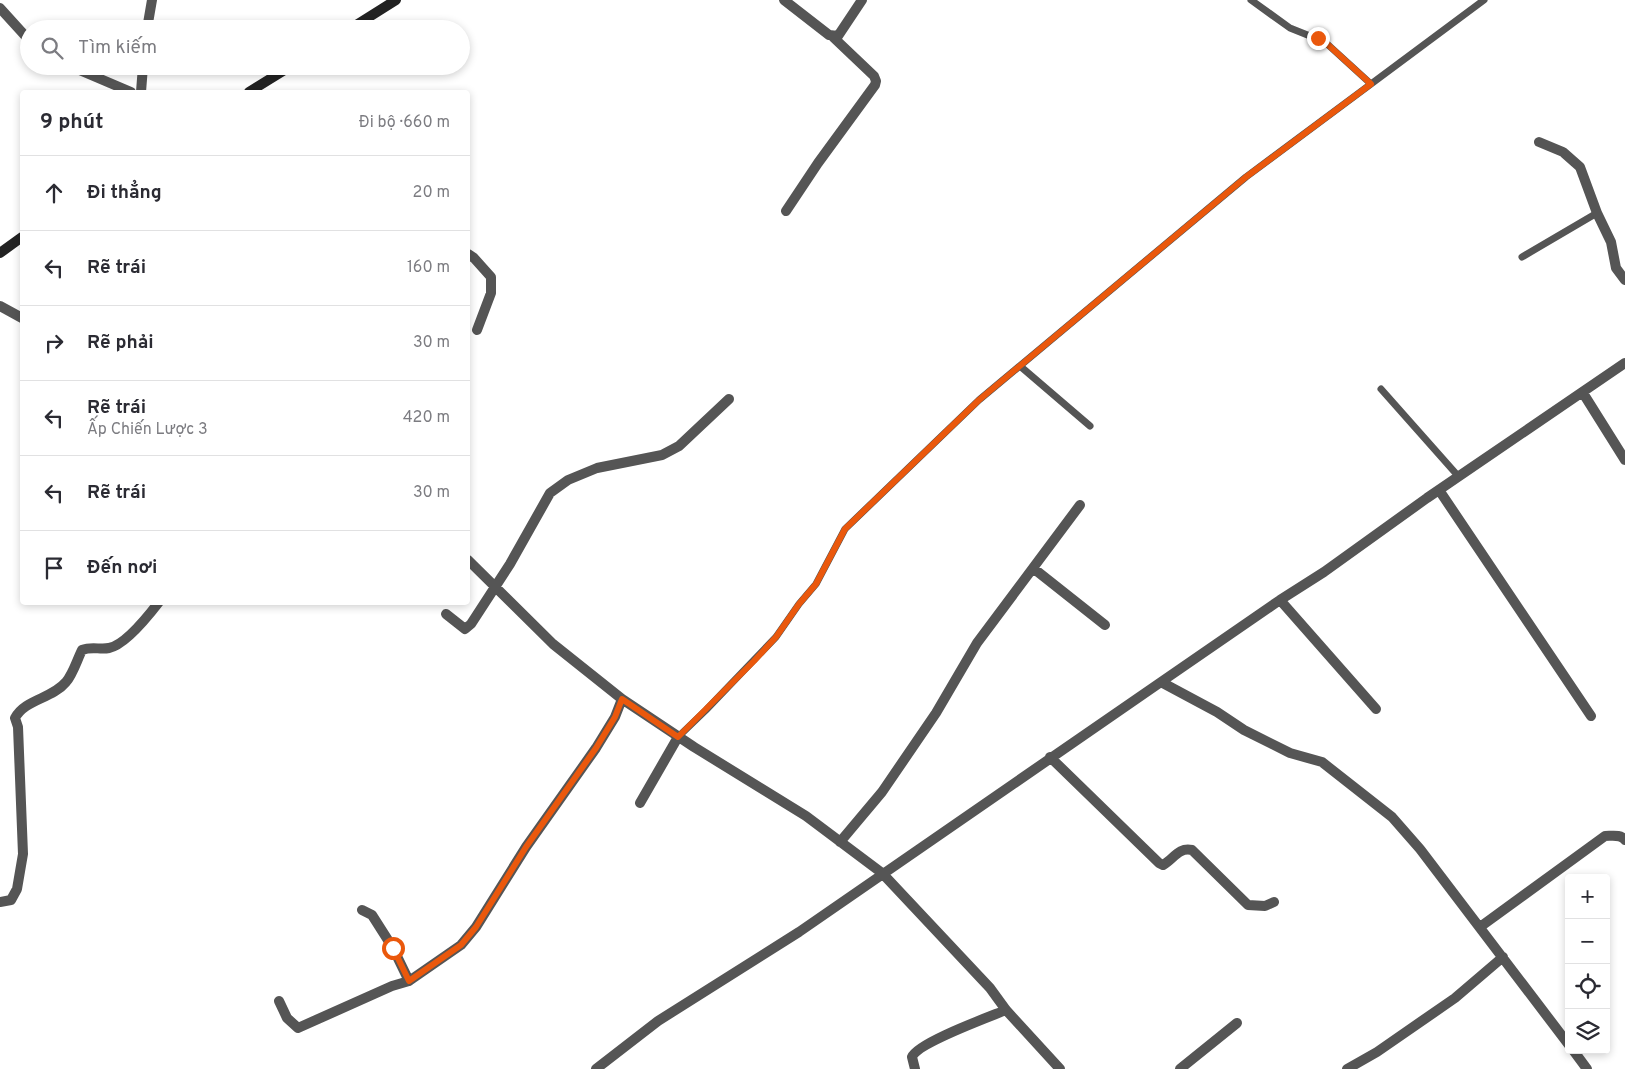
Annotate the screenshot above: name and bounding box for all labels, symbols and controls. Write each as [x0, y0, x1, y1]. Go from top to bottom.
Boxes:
search box [20, 20, 470, 75]
route end [1307, 27, 1330, 50]
icon: search [38, 34, 66, 62]
text: Tìm kiếm [78, 36, 157, 60]
text: 9 phút [40, 109, 103, 136]
text: Đi bộ · 660 m [359, 113, 450, 133]
icon: ahead [40, 179, 68, 207]
text: Đi thẳng [87, 181, 162, 205]
text: 20 m [413, 183, 450, 203]
icon: left [40, 254, 68, 282]
text: Rẽ trái [87, 256, 146, 280]
text: 160 m [407, 258, 450, 278]
icon: right [40, 329, 68, 357]
text: Rẽ phải [87, 331, 154, 355]
text: 30 m [413, 333, 450, 353]
text: Rẽ trái [87, 396, 146, 420]
icon: left [40, 404, 68, 432]
text: 420 m [403, 408, 450, 428]
text: Ấp Chiến Lược 3 [87, 420, 208, 440]
icon: left [40, 479, 68, 507]
text: Rẽ trái [87, 481, 146, 505]
text: 30 m [413, 483, 450, 503]
icon: arrive [40, 554, 68, 582]
text: Đến nơi [87, 556, 157, 580]
map controls [1565, 874, 1610, 1054]
button: + [1565, 874, 1610, 919]
button: − [1565, 919, 1610, 964]
route start [382, 937, 405, 960]
button: locate [1565, 964, 1610, 1009]
button: layers [1565, 1009, 1610, 1054]

